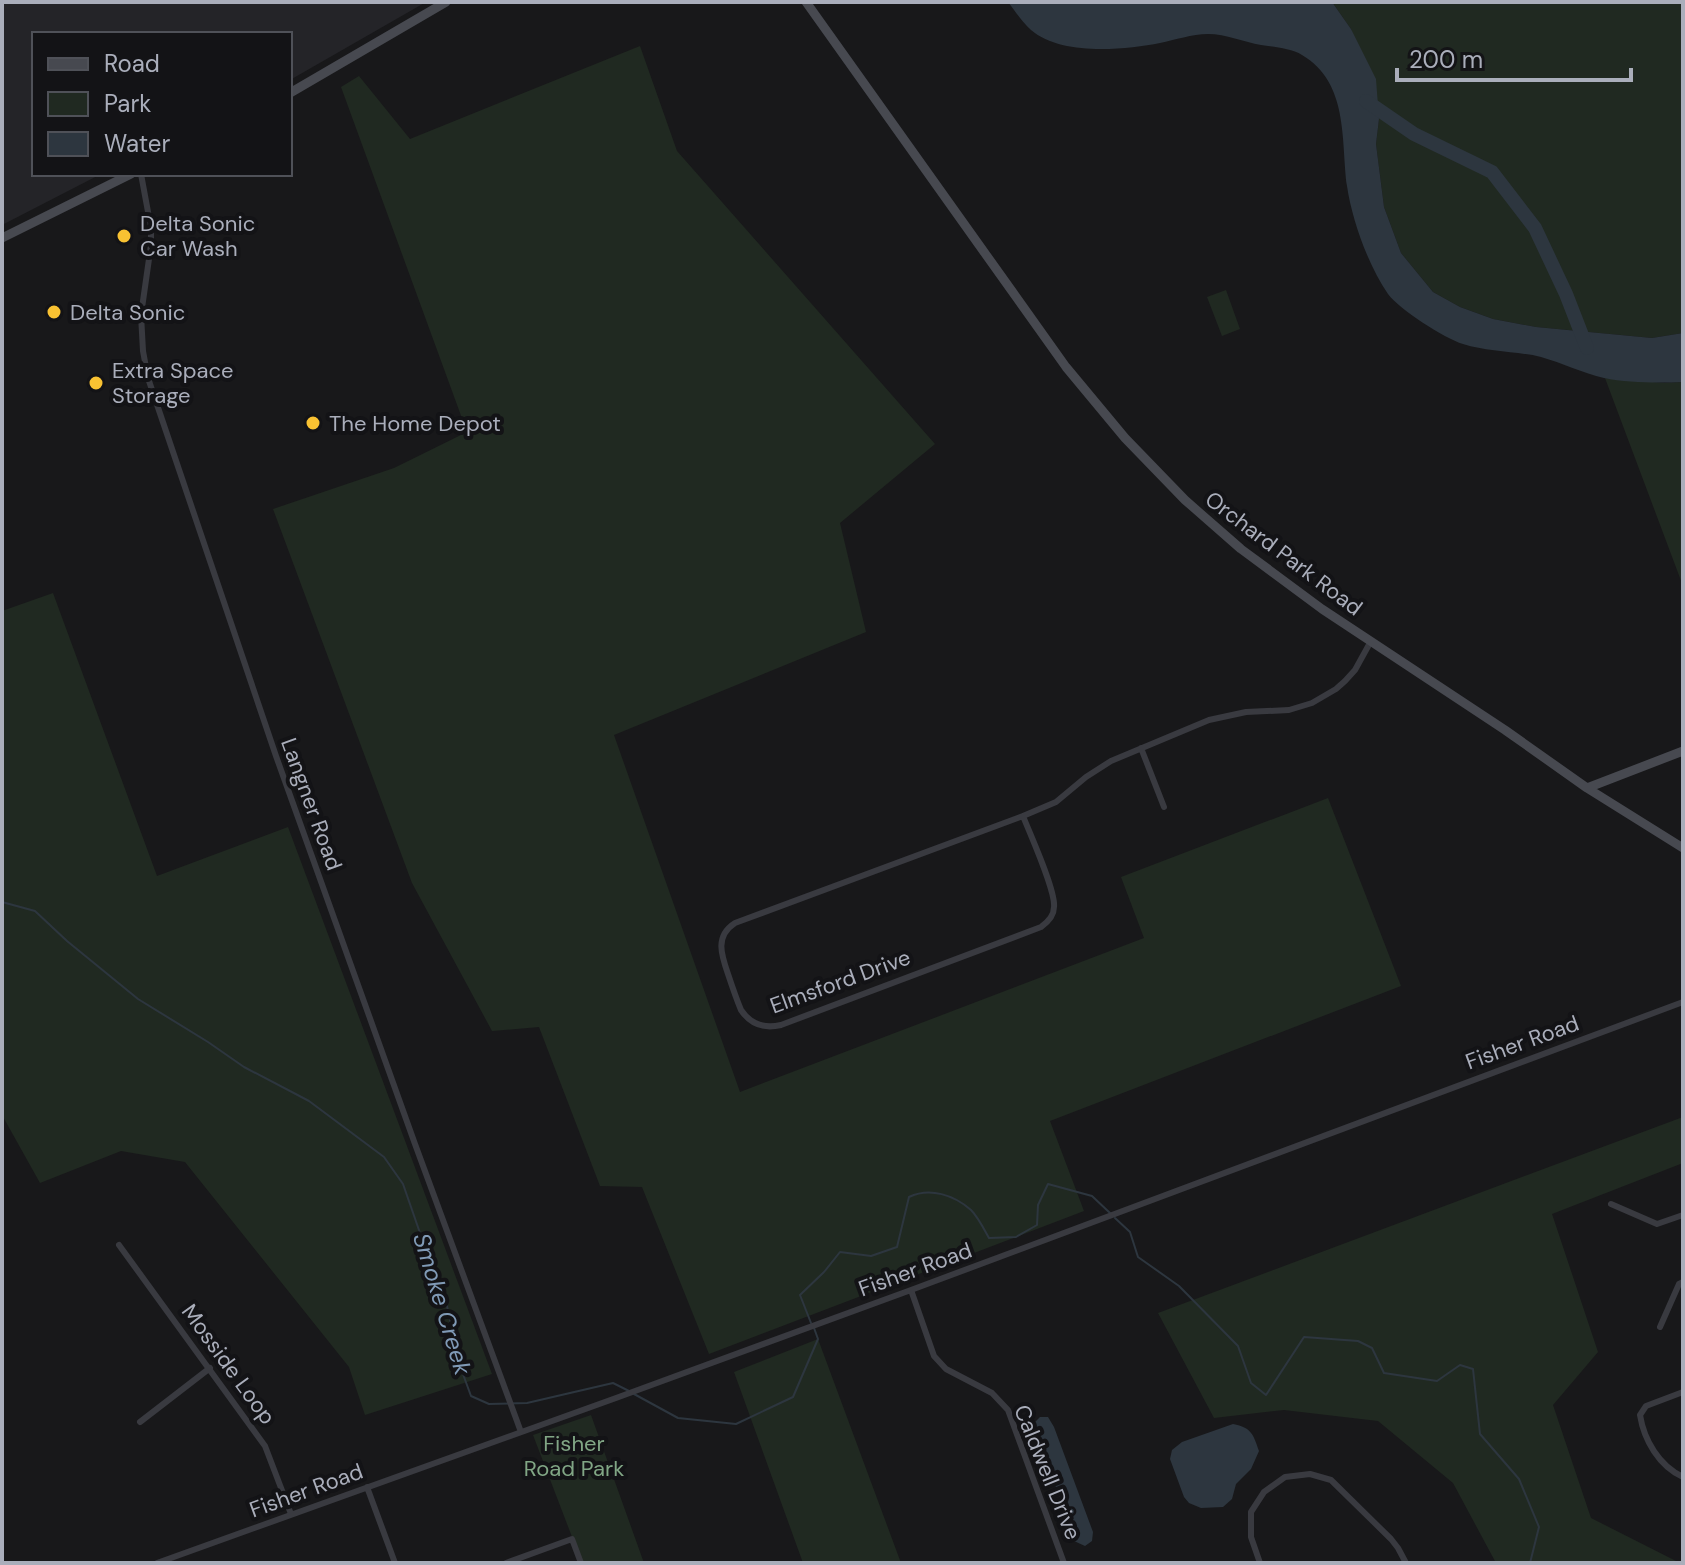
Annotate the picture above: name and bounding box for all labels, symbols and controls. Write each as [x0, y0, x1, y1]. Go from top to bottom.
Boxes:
legend [32, 32, 292, 176]
scale bar [1397, 32, 1631, 82]
text: 200 m [1409, 44, 1483, 75]
text: Road [104, 48, 160, 79]
text: Park [104, 88, 151, 119]
text: Water [104, 128, 170, 159]
place label: Delta Sonic Car Wash [140, 209, 255, 263]
marker: Delta Sonic Car Wash [115, 227, 133, 245]
place label: Delta Sonic [70, 298, 185, 327]
marker: Delta Sonic [45, 303, 63, 321]
place label: Extra Space Storage [112, 356, 234, 410]
marker: Extra Space Storage [87, 374, 105, 392]
place label: The Home Depot [329, 409, 501, 438]
marker: The Home Depot [304, 414, 322, 432]
street label: Orchard Park Road [1199, 485, 1368, 622]
street label: Langner Road [274, 734, 349, 874]
street label: Elmsford Drive [766, 943, 914, 1020]
street label: Fisher Road [1462, 1009, 1583, 1076]
water label: Smoke Creek [406, 1229, 479, 1379]
street label: Fisher Road [855, 1236, 976, 1303]
street label: Mosside Loop [175, 1298, 282, 1430]
street label: Caldwell Drive [1007, 1400, 1088, 1544]
park label: Fisher Road Park [524, 1429, 624, 1483]
street label: Fisher Road [246, 1457, 367, 1524]

